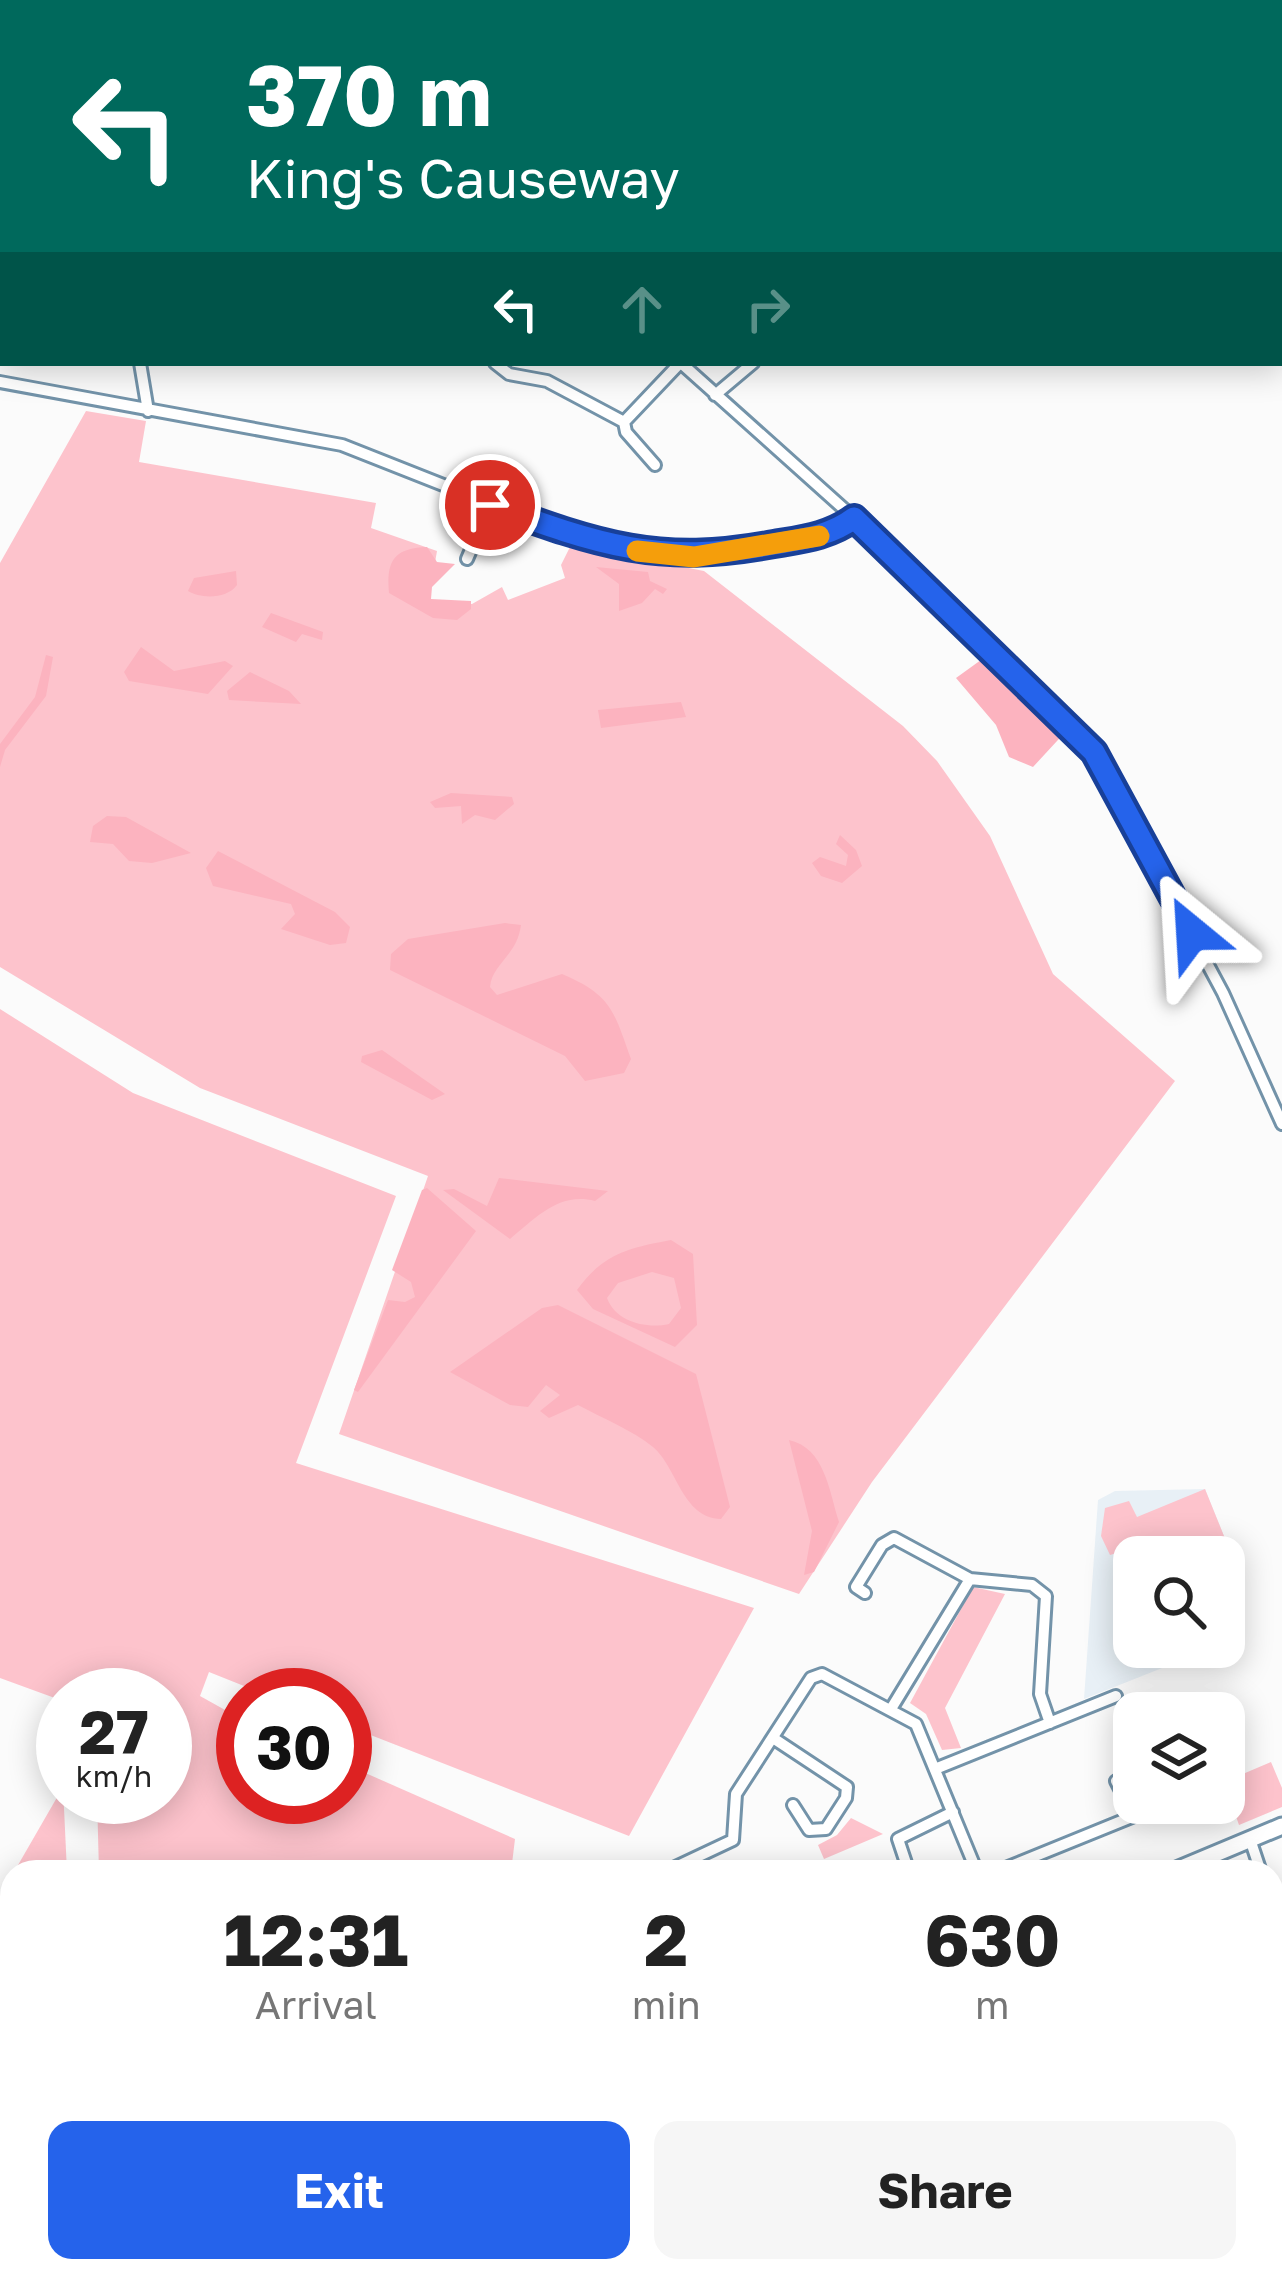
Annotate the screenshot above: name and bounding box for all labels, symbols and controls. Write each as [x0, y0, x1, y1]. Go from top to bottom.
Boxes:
text: 370 m [246, 44, 492, 144]
icon: left [48, 48, 204, 204]
text: King's Causeway [246, 145, 680, 210]
icon: left [483, 276, 549, 342]
icon: ahead [609, 276, 675, 342]
icon: right [735, 276, 801, 342]
pin [439, 454, 541, 556]
icon: arrive [457, 472, 523, 538]
position arrow [1129, 870, 1255, 996]
map controls [1113, 1536, 1245, 1824]
button: search [1113, 1536, 1245, 1668]
speed limit sign: 30 [216, 1668, 372, 1824]
button: layers [1113, 1692, 1245, 1824]
text: 27 [79, 1695, 149, 1767]
text: km/h [76, 1758, 152, 1794]
text: 12:31 [223, 1895, 408, 1982]
text: 2 [644, 1895, 688, 1982]
text: 630 [924, 1895, 1061, 1982]
text: Arrival [255, 1981, 377, 2028]
text: min [632, 1981, 701, 2028]
text: m [975, 1981, 1010, 2028]
button: Exit [48, 2121, 630, 2259]
button: Share [654, 2121, 1236, 2259]

